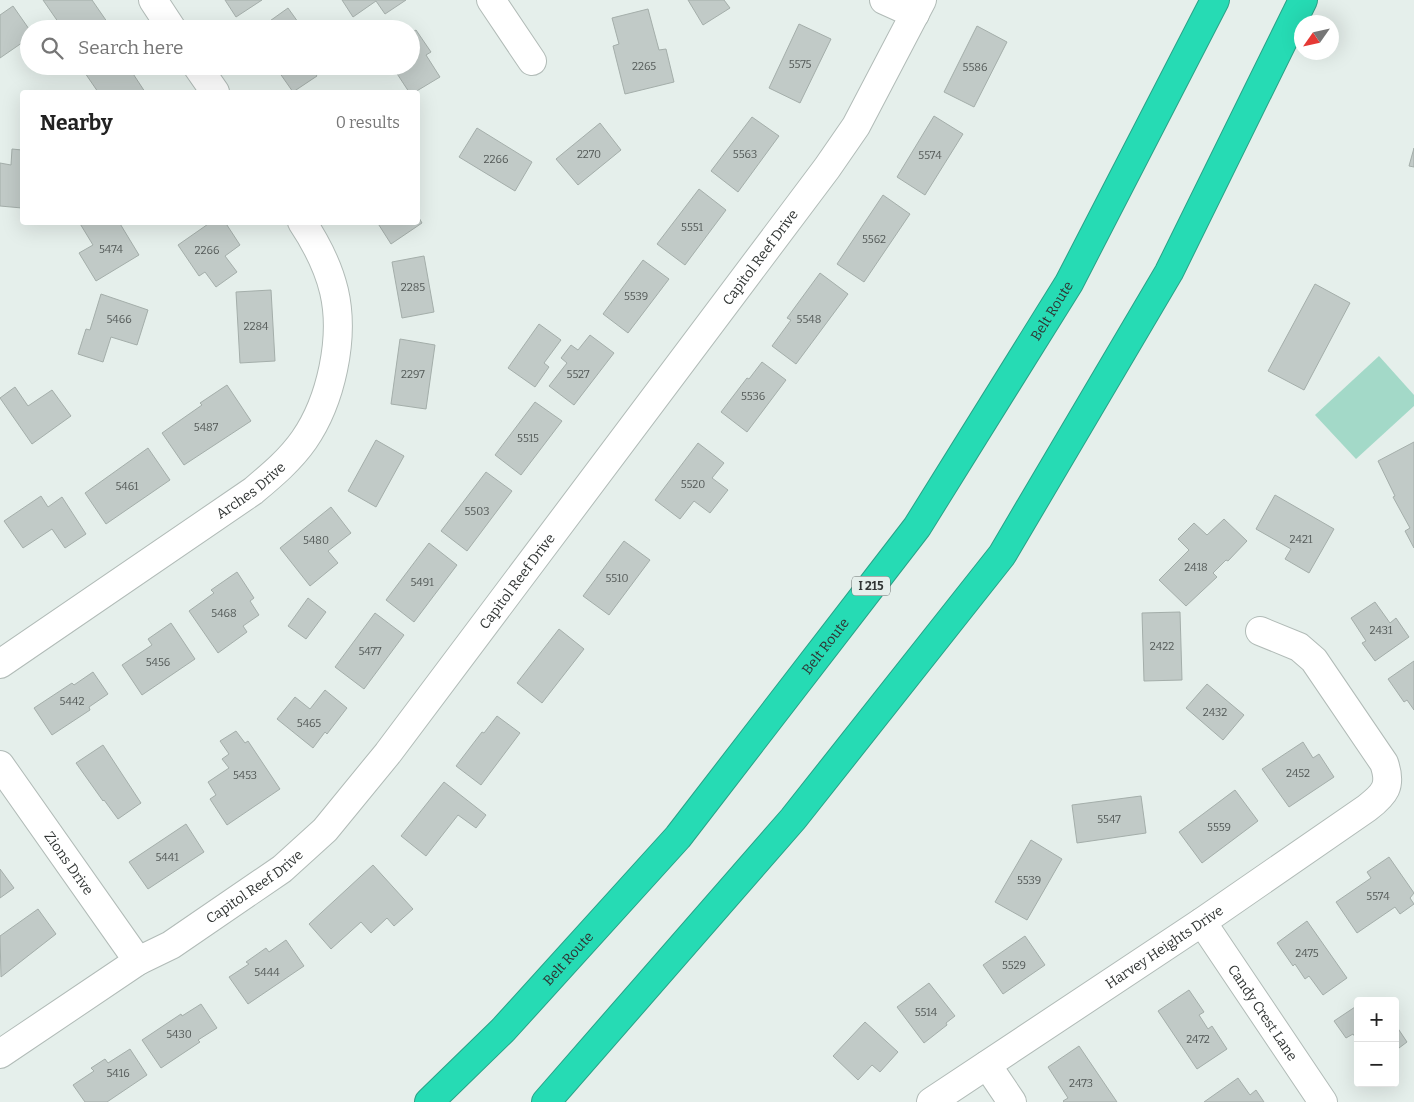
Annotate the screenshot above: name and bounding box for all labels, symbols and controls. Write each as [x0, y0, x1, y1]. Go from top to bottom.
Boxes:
north arrow [1294, 15, 1339, 60]
search box [20, 20, 420, 75]
icon: search [38, 34, 66, 62]
text: Search here [78, 36, 183, 59]
house number: 5575 [789, 58, 811, 71]
house number: 2265 [632, 60, 656, 73]
house number: 5586 [963, 61, 987, 74]
text: Nearby [40, 110, 113, 136]
text: 0 results [336, 113, 400, 132]
house number: 2270 [577, 148, 601, 161]
house number: 5563 [733, 148, 757, 161]
house number: 5574 [918, 149, 942, 162]
house number: 2266 [484, 153, 508, 166]
street label: Capitol Reef Drive [719, 206, 801, 308]
house number: 5551 [681, 221, 704, 234]
house number: 5562 [862, 233, 886, 246]
house number: 5474 [99, 243, 124, 256]
house number: 2266 [195, 244, 219, 257]
street label: Belt Route [1027, 278, 1077, 344]
house number: 2285 [401, 281, 425, 294]
house number: 5539 [624, 290, 648, 303]
house number: 5466 [106, 313, 132, 326]
house number: 5548 [797, 313, 821, 326]
house number: 2284 [243, 320, 269, 333]
house number: 2297 [401, 368, 425, 381]
house number: 5527 [567, 368, 590, 381]
house number: 5536 [741, 390, 765, 403]
house number: 5487 [194, 421, 219, 434]
house number: 5515 [517, 432, 539, 445]
street label: Arches Drive [213, 458, 289, 522]
house number: 5520 [681, 478, 705, 491]
house number: 5461 [115, 480, 139, 493]
house number: 5503 [464, 505, 490, 518]
street label: Capitol Reef Drive [476, 530, 558, 632]
house number: 2421 [1290, 533, 1313, 546]
house number: 5480 [303, 534, 329, 547]
house number: 2418 [1184, 561, 1208, 574]
house number: 5510 [605, 572, 629, 585]
house number: 5491 [410, 576, 434, 589]
road number: I 215 [852, 576, 890, 596]
house number: 5468 [211, 607, 237, 620]
street label: Belt Route [798, 614, 852, 678]
house number: 2431 [1369, 624, 1393, 637]
house number: 2422 [1150, 640, 1174, 653]
house number: 5477 [358, 645, 382, 658]
house number: 5456 [146, 656, 170, 669]
house number: 5442 [60, 695, 84, 708]
house number: 2432 [1203, 706, 1227, 719]
house number: 5465 [297, 717, 321, 730]
house number: 2452 [1286, 767, 1310, 780]
house number: 5453 [233, 769, 257, 782]
house number: 5547 [1097, 813, 1121, 826]
house number: 5559 [1207, 821, 1231, 834]
street label: Zions Drive [41, 828, 97, 898]
street label: Capitol Reef Drive [203, 846, 306, 927]
house number: 5441 [155, 851, 179, 864]
house number: 5539 [1017, 874, 1041, 887]
house number: 5574 [1366, 890, 1390, 903]
street label: Harvey Heights Drive [1102, 902, 1226, 992]
street label: Belt Route [539, 928, 597, 989]
house number: 2475 [1295, 947, 1319, 960]
house number: 5529 [1002, 959, 1026, 972]
street label: Candy Crest Lane [1224, 961, 1301, 1064]
house number: 5444 [254, 966, 280, 979]
map controls [1354, 997, 1399, 1087]
button: + [1354, 997, 1399, 1042]
house number: 5514 [915, 1006, 938, 1019]
house number: 5430 [166, 1028, 192, 1041]
house number: 2472 [1186, 1033, 1210, 1046]
button: − [1354, 1042, 1399, 1087]
house number: 5416 [106, 1067, 130, 1080]
house number: 2473 [1069, 1077, 1093, 1090]

